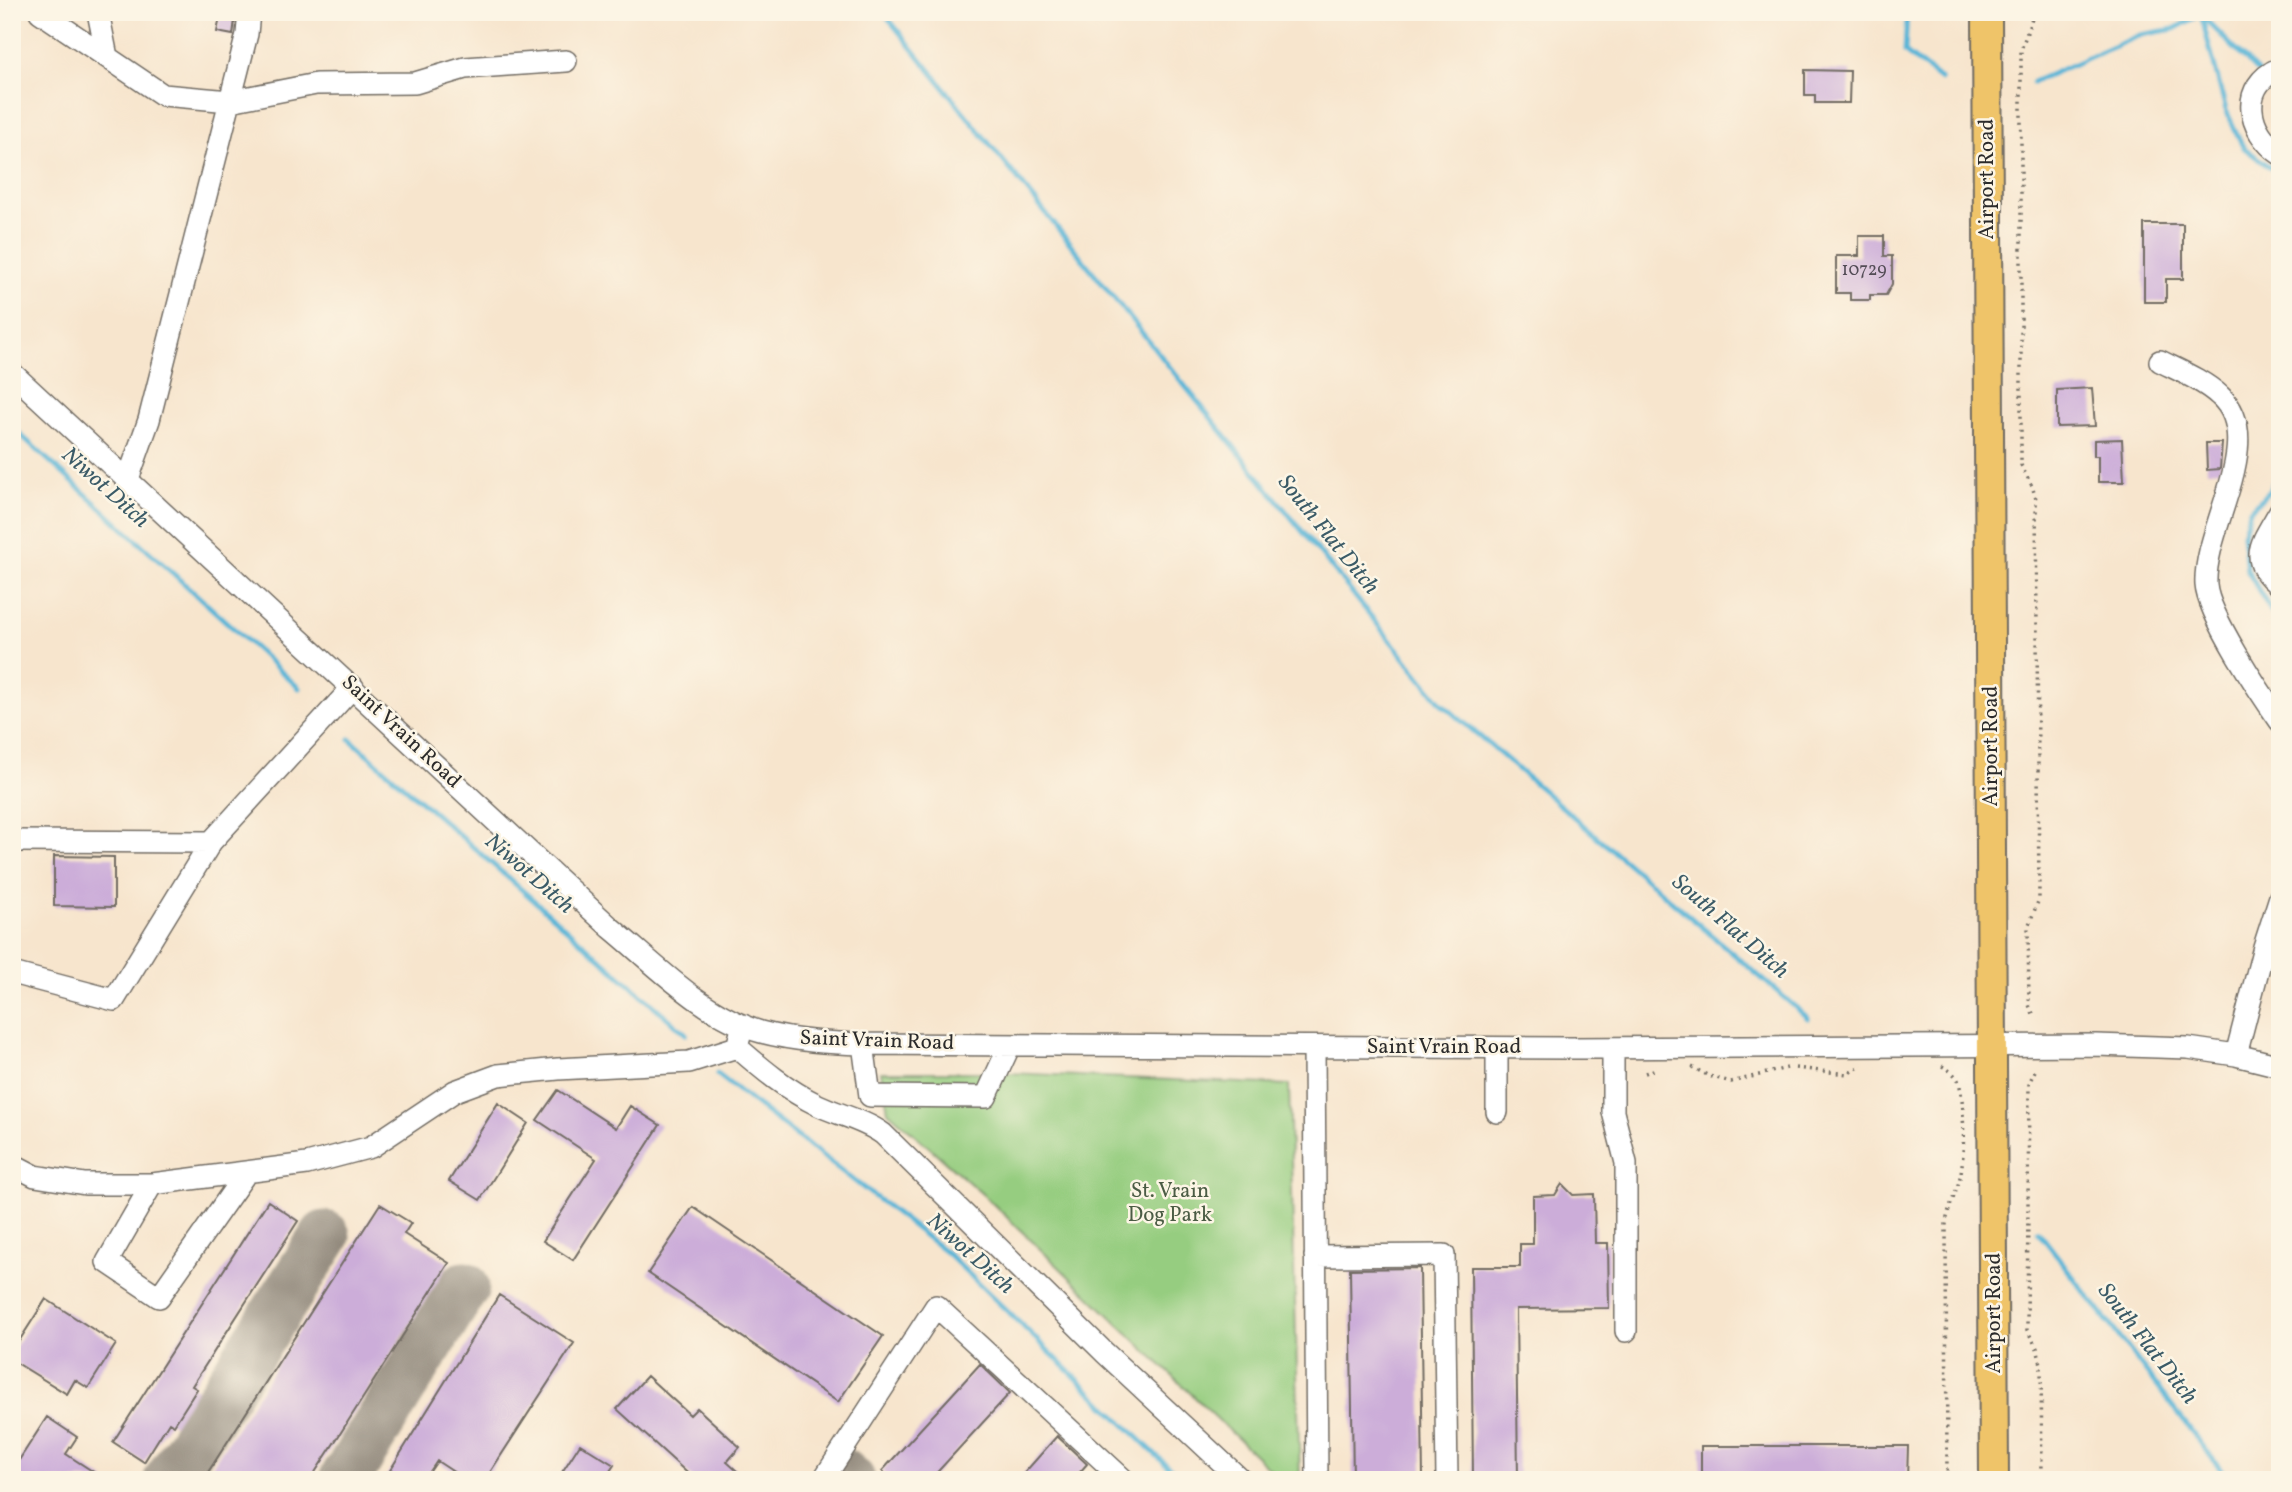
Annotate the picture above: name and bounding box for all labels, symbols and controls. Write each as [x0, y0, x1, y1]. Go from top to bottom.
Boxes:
street label: Airport Road [1973, 119, 2002, 239]
house number: 10729 [1842, 258, 1887, 283]
water label: Niwot Ditch [54, 440, 156, 536]
water label: South Flat Ditch [1270, 468, 1386, 602]
street label: Saint Vrain Road [335, 669, 467, 795]
street label: Airport Road [1977, 686, 2006, 806]
water label: Niwot Ditch [478, 826, 580, 922]
water label: South Flat Ditch [1664, 867, 1796, 987]
street label: Saint Vrain Road [799, 1024, 955, 1058]
street label: Saint Vrain Road [1367, 1033, 1521, 1062]
park label: St. Vrain Dog Park [1128, 1177, 1213, 1230]
water label: Niwot Ditch [919, 1206, 1021, 1302]
street label: Airport Road [1980, 1253, 2009, 1373]
water label: South Flat Ditch [2089, 1277, 2205, 1411]

